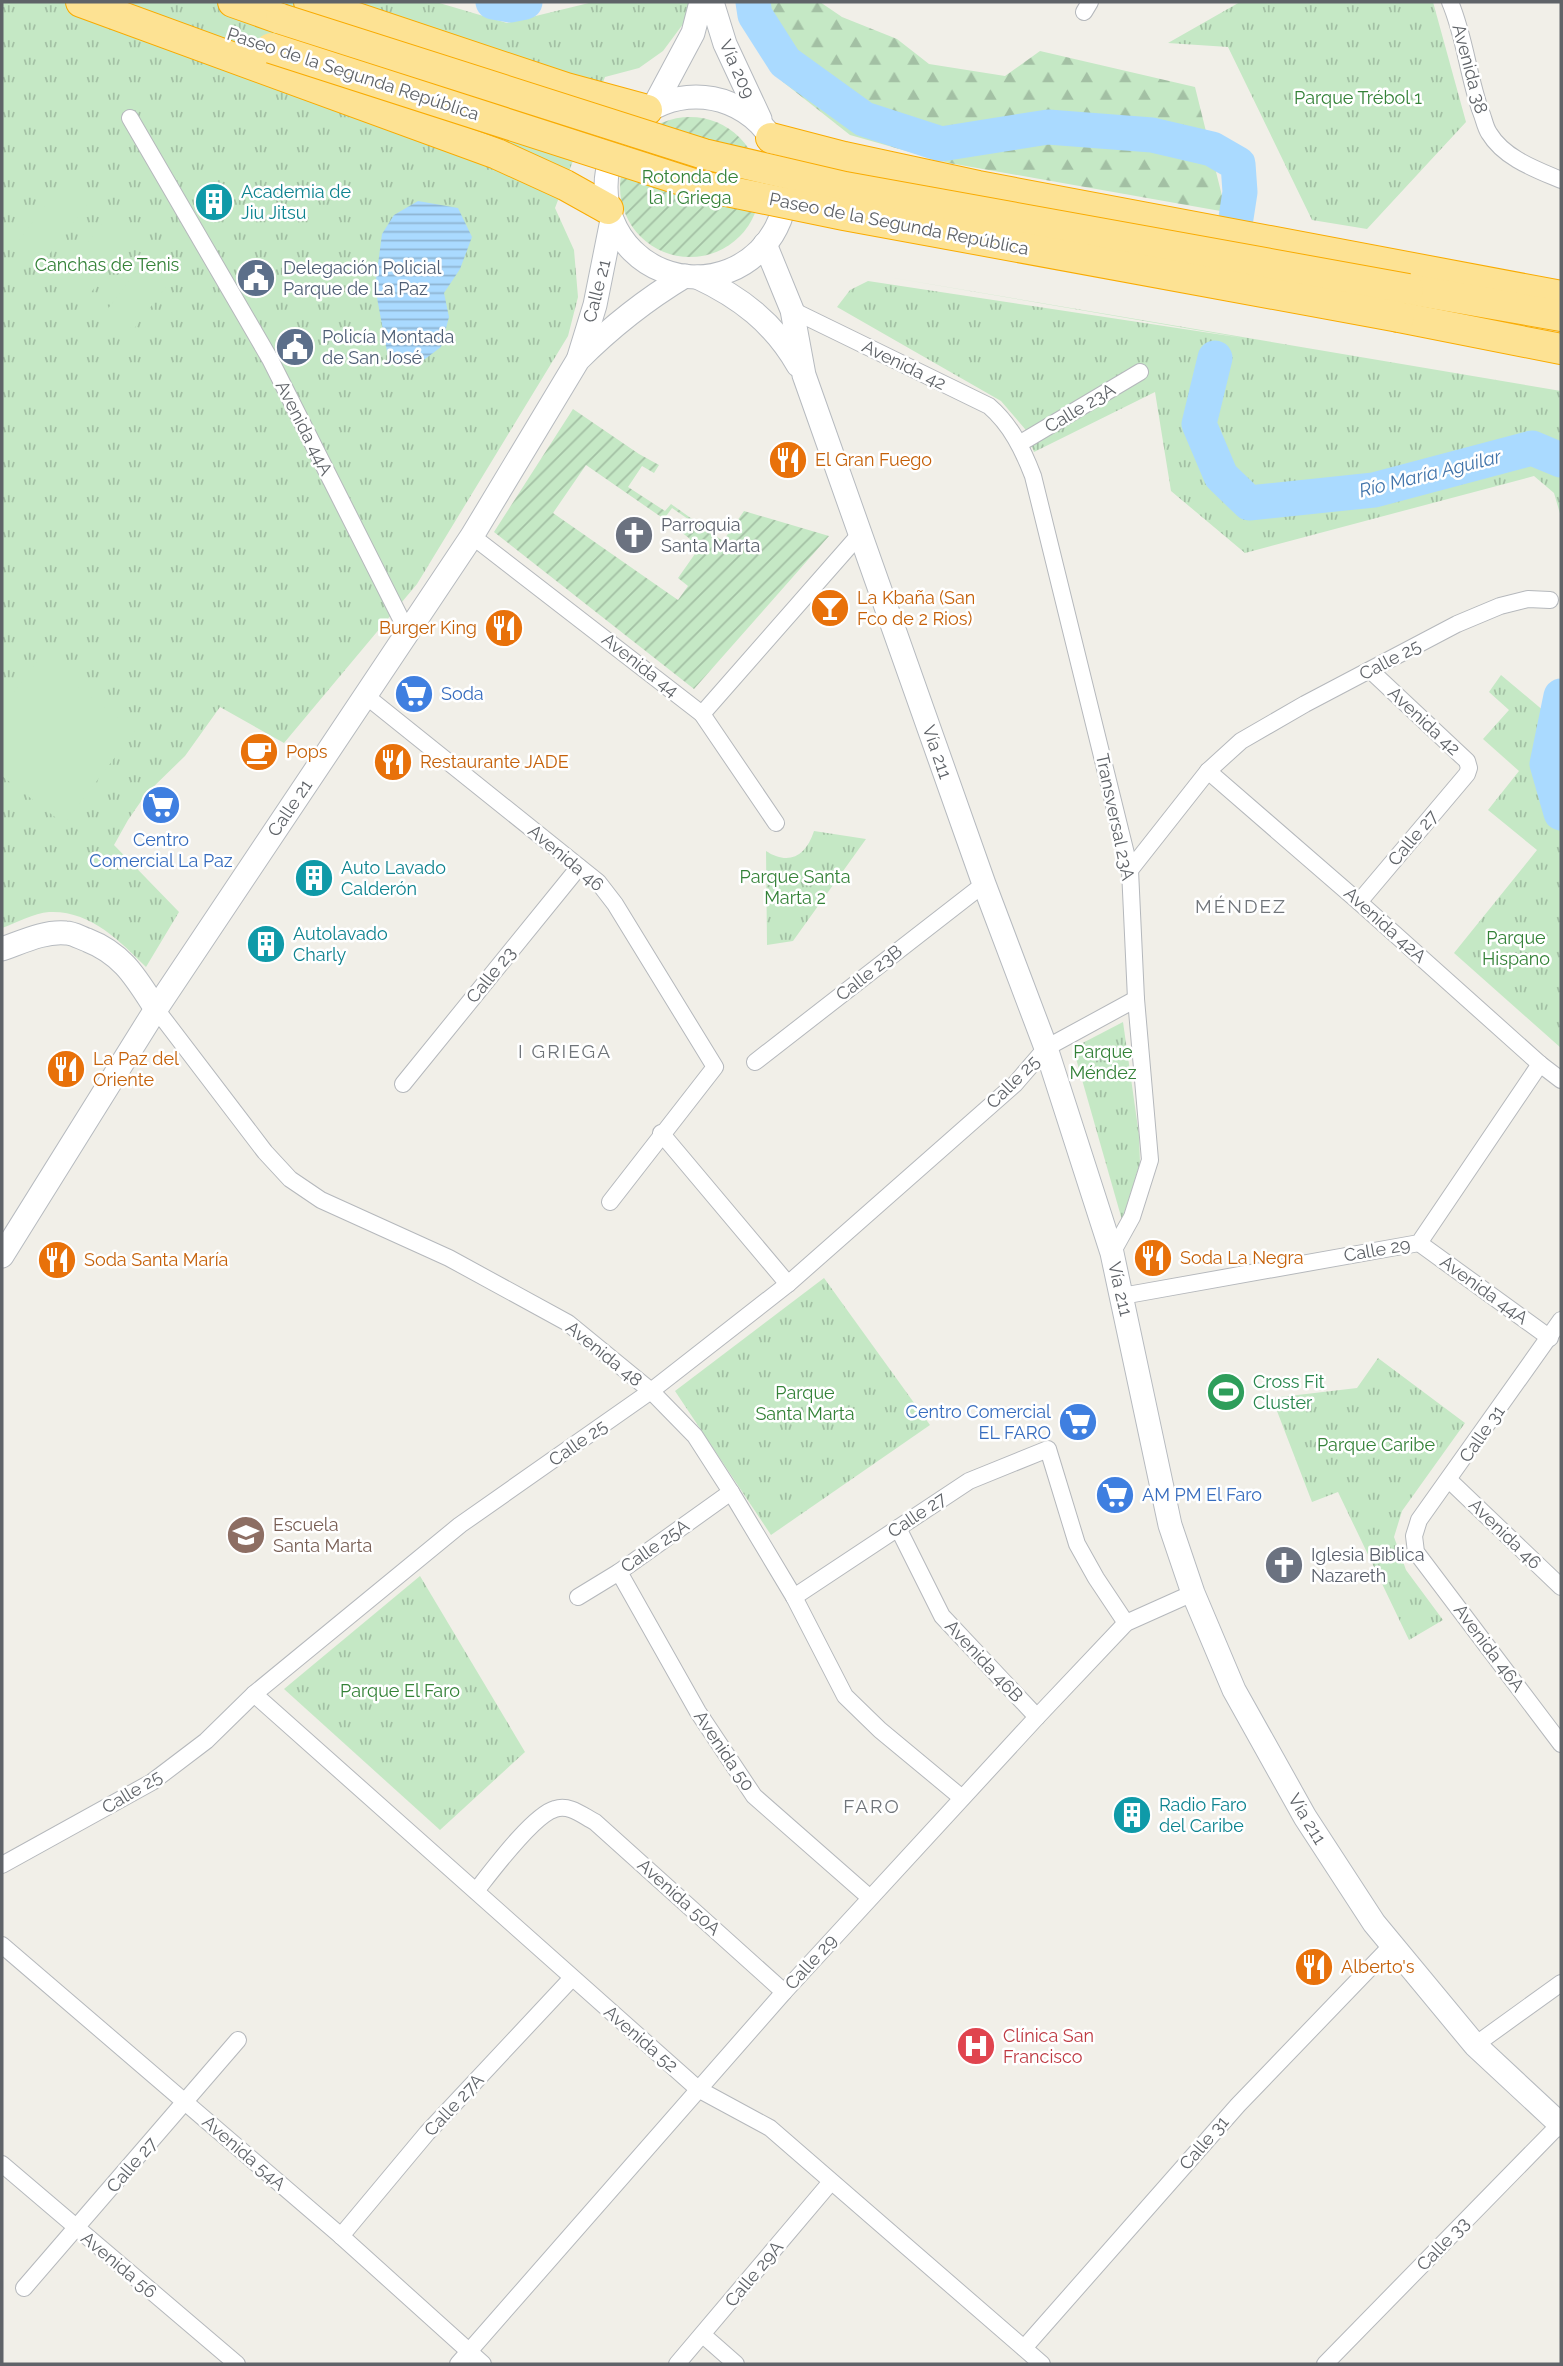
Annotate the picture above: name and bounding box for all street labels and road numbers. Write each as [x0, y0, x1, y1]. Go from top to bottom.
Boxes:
street label: Avenida 38 [1448, 22, 1492, 116]
street label: Paseo de la Segunda República [224, 23, 482, 124]
street label: Vía 209 [715, 36, 760, 101]
street label: Paseo de la Segunda República [768, 188, 1031, 259]
street label: Calle 21 [579, 257, 615, 325]
street label: Avenida 42 [859, 335, 950, 394]
street label: Avenida 44A [272, 377, 337, 479]
street label: Calle 23A [1041, 378, 1119, 437]
street label: Avenida 44 [598, 628, 683, 701]
street label: Calle 25 [1356, 635, 1424, 684]
street label: Avenida 42 [1384, 682, 1465, 759]
street label: Vía 211 [919, 722, 957, 782]
street label: Transversal 23A [1092, 752, 1139, 882]
street label: Calle 21 [263, 775, 316, 840]
street label: Calle 27 [1383, 805, 1442, 870]
street label: Avenida 46 [524, 820, 608, 895]
street label: Avenida 42A [1340, 882, 1431, 967]
street label: Calle 23B [831, 940, 906, 1005]
street label: Calle 23 [462, 942, 520, 1007]
street label: Calle 25 [982, 1051, 1044, 1113]
street label: Calle 29 [1342, 1233, 1412, 1266]
street label: Avenida 44A [1436, 1251, 1532, 1328]
street label: Vía 211 [1104, 1260, 1137, 1318]
street label: Avenida 48 [562, 1317, 647, 1391]
street label: Calle 31 [1455, 1401, 1509, 1466]
street label: Calle 25 [545, 1415, 611, 1470]
street label: Calle 27 [883, 1487, 950, 1542]
street label: Avenida 46 [1465, 1494, 1546, 1573]
street label: Calle 25A [617, 1514, 693, 1577]
street label: Avenida 46A [1450, 1600, 1529, 1696]
street label: Avenida 46B [941, 1615, 1028, 1706]
street label: Avenida 50 [690, 1707, 759, 1795]
street label: Calle 25 [98, 1765, 166, 1818]
street label: Vía 211 [1284, 1790, 1331, 1848]
street label: Avenida 50A [634, 1854, 725, 1939]
street label: Calle 29 [780, 1930, 841, 1994]
street label: Avenida 52 [600, 2001, 682, 2076]
street label: Calle 27A [420, 2069, 488, 2140]
street label: Avenida 54A [198, 2111, 290, 2194]
street label: Calle 31 [1175, 2111, 1233, 2174]
street label: Calle 27 [102, 2133, 161, 2197]
street label: Calle 33 [1412, 2212, 1473, 2275]
street label: Avenida 56 [77, 2227, 161, 2302]
street label: Calle 29A [720, 2237, 787, 2311]

